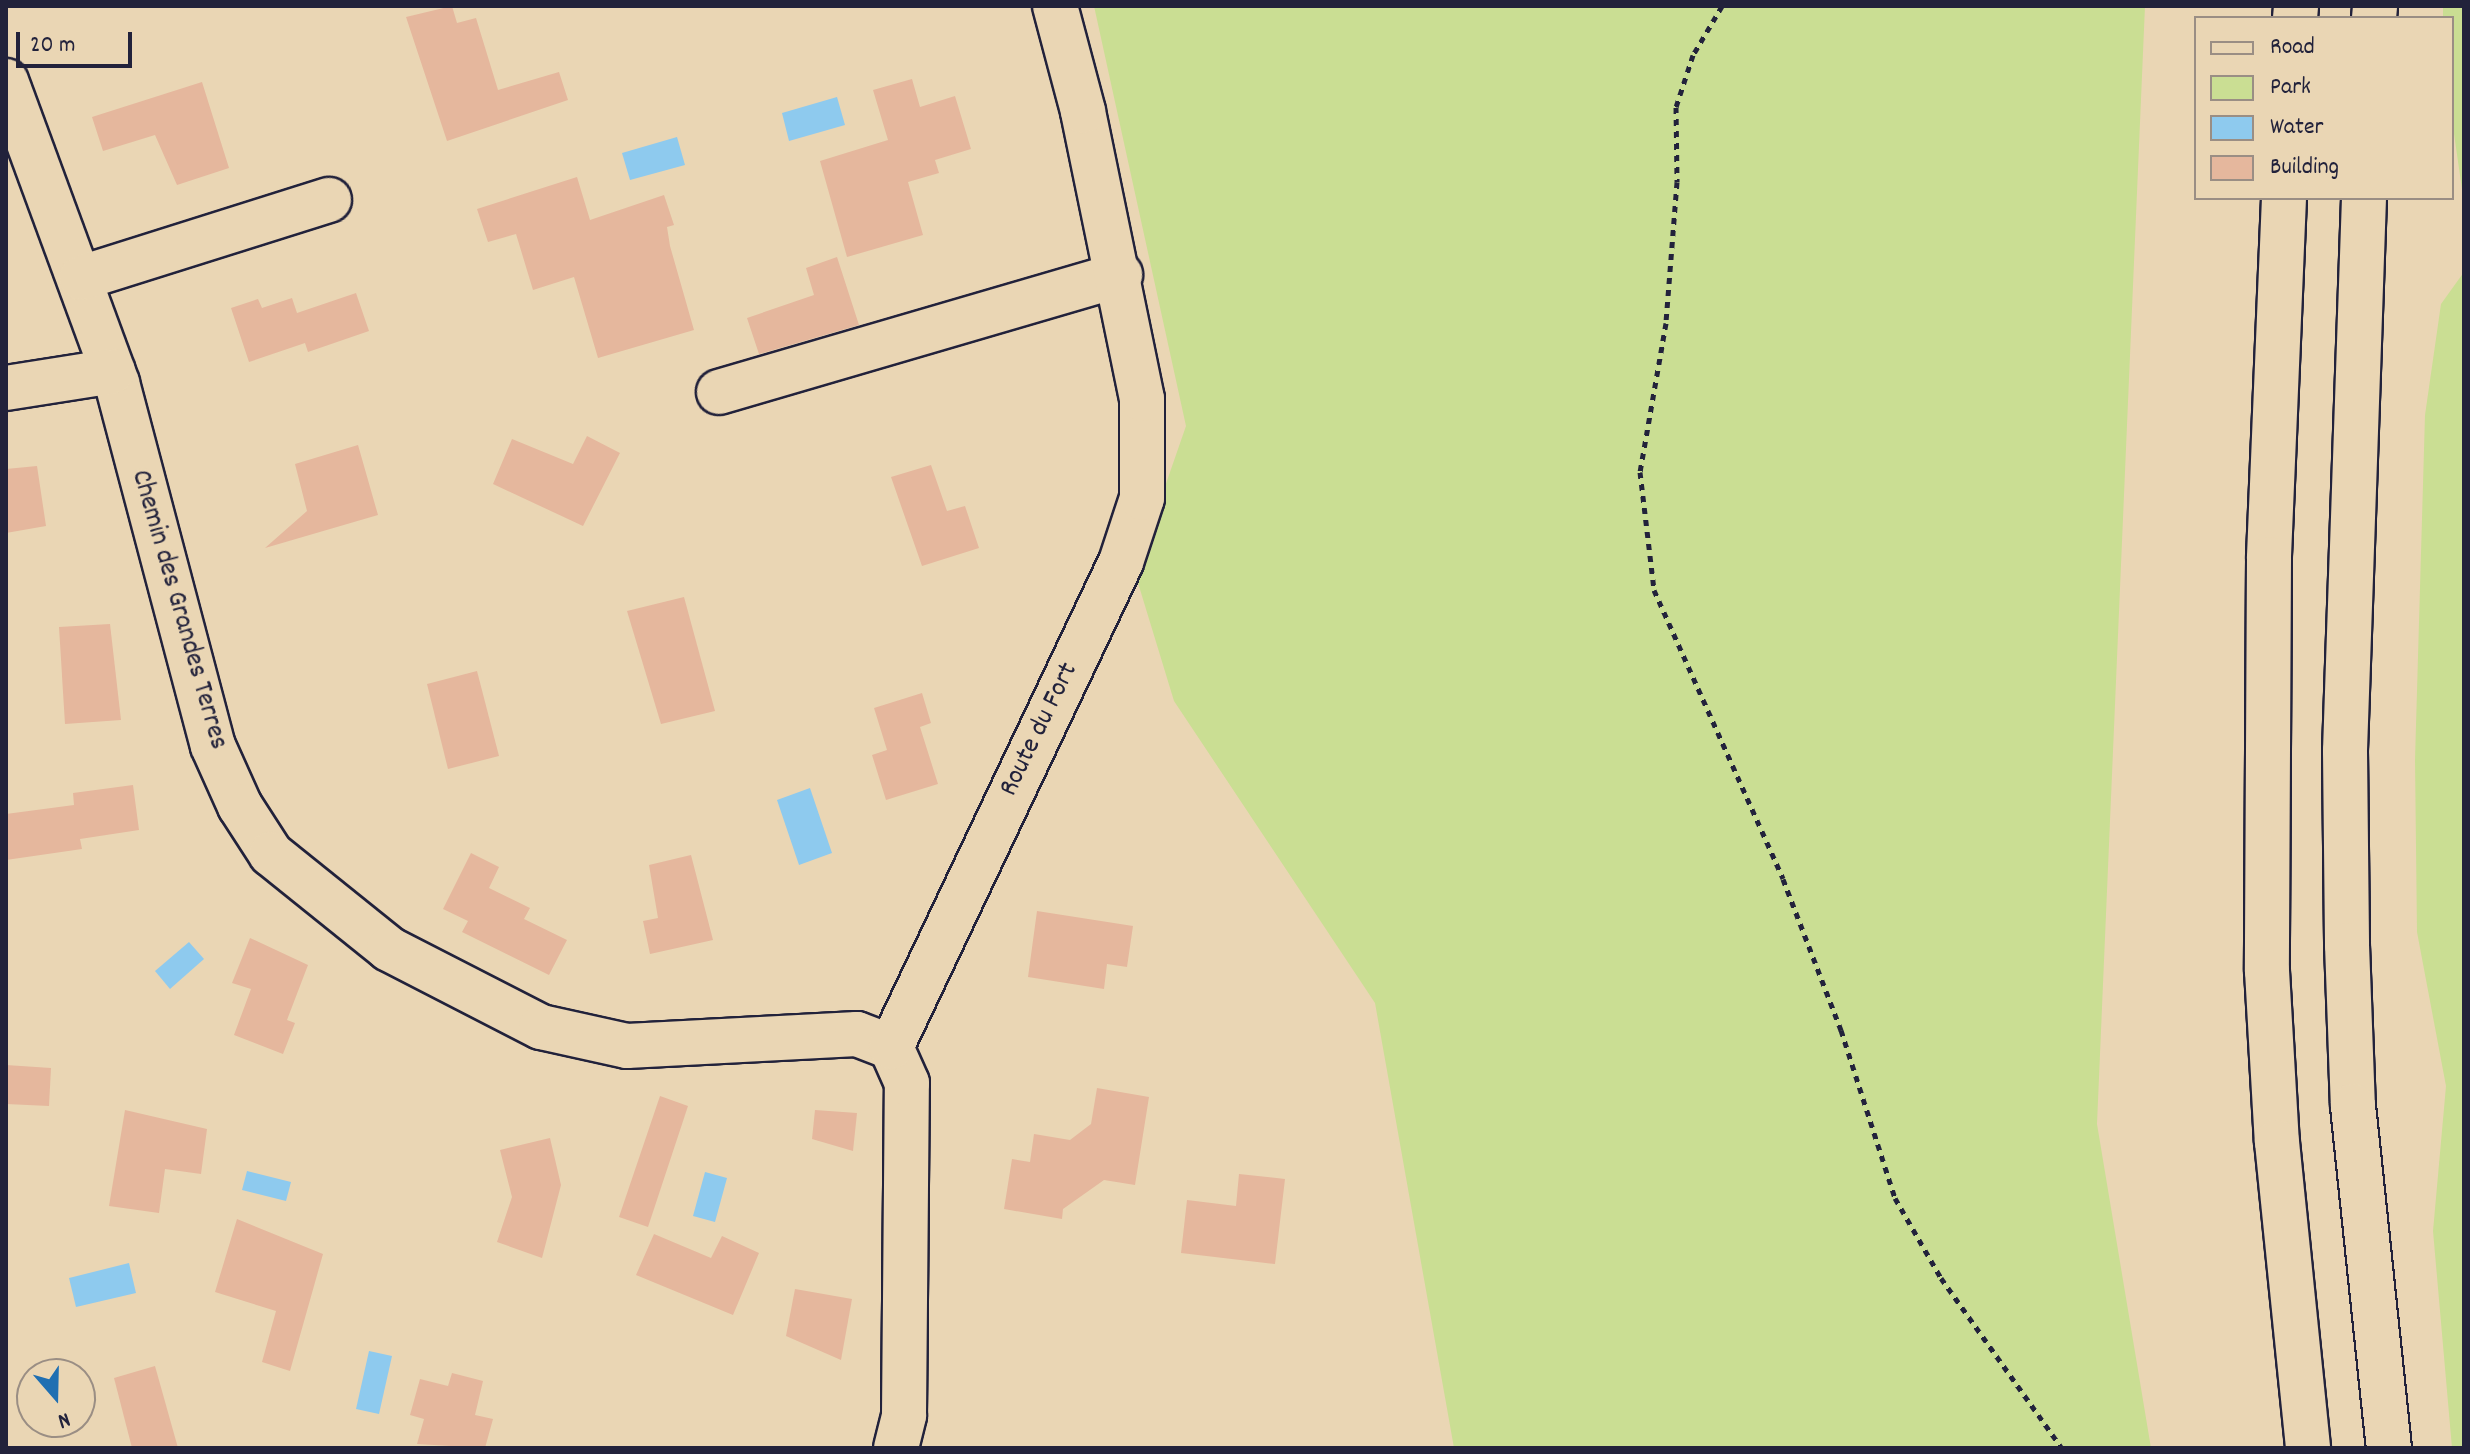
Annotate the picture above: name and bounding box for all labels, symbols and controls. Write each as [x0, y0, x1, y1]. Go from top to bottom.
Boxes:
scale bar [20, 16, 136, 66]
legend [2194, 16, 2454, 200]
text: 20 m [30, 29, 76, 63]
text: Road [2270, 31, 2315, 65]
text: Park [2270, 71, 2311, 105]
text: Water [2270, 111, 2323, 145]
text: Building [2270, 151, 2339, 185]
street label: Chemin des Grandes Terres [122, 466, 234, 754]
street label: Route du Fort [993, 658, 1087, 802]
north arrow [16, 1358, 96, 1438]
text: N [53, 1403, 74, 1436]

